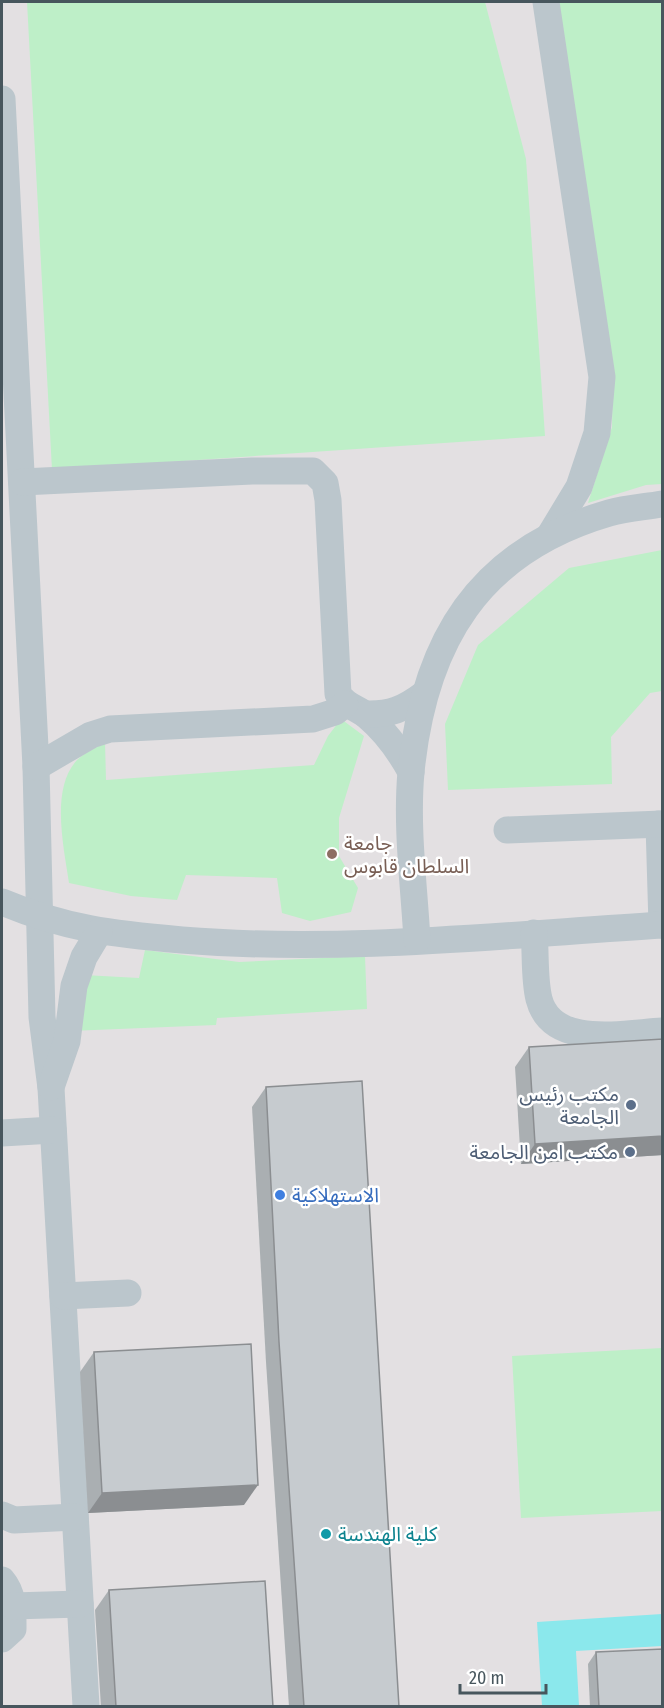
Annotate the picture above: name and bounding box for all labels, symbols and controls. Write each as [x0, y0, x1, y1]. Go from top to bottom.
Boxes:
place label: جامعة السلطان قابوس [344, 831, 469, 878]
marker: جامعة السلطان قابوس [325, 847, 339, 861]
place label: مكتب رئيس الجامعة [519, 1082, 619, 1129]
marker: مكتب رئيس الجامعة [624, 1098, 638, 1112]
place label: مكتب امن الجامعة [470, 1140, 618, 1164]
marker: مكتب امن الجامعة [623, 1145, 637, 1159]
place label: الاستهلاكية [292, 1183, 379, 1207]
marker: الاستهلاكية [273, 1188, 287, 1202]
place label: كلية الهندسة [338, 1522, 438, 1546]
marker: كلية الهندسة [319, 1527, 333, 1541]
scale bar [460, 1657, 546, 1695]
text: 20 m [469, 1667, 504, 1689]

